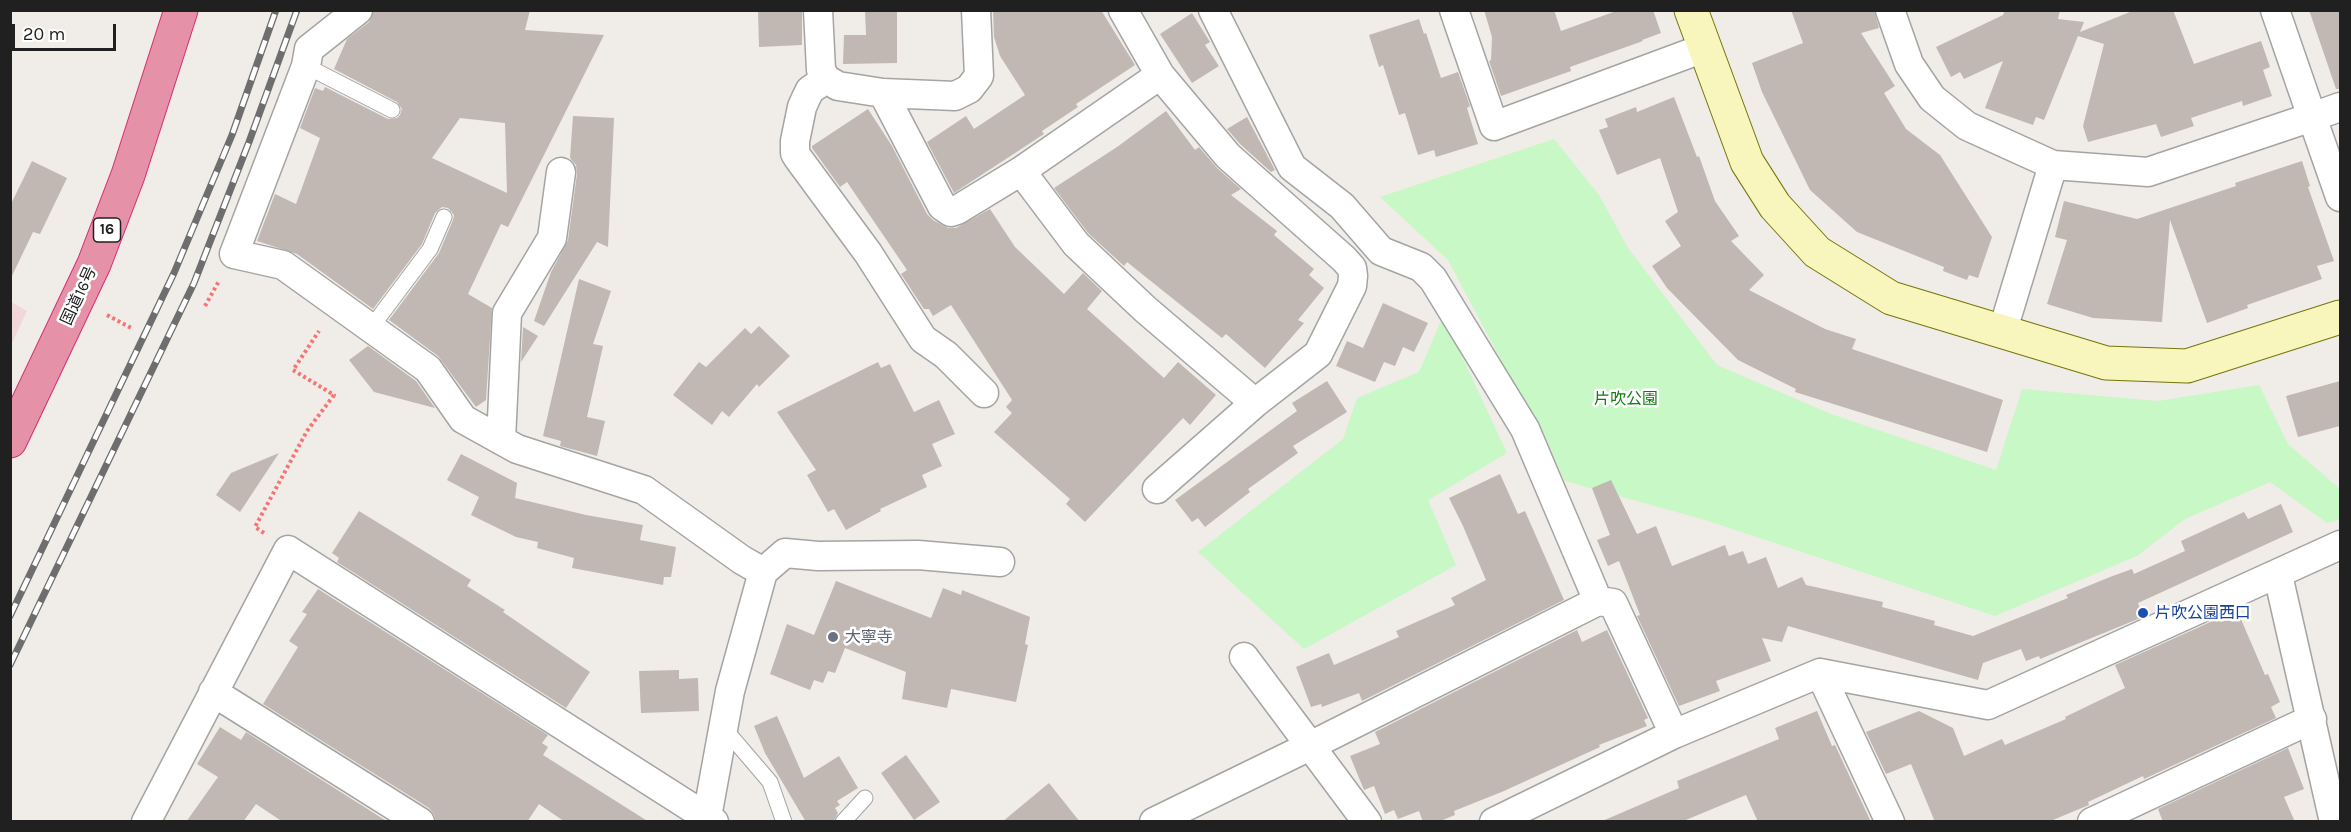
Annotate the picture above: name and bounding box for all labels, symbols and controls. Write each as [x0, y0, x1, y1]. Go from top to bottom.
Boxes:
scale bar [15, 12, 118, 50]
text: 20 m [23, 23, 65, 45]
road number: 16 [94, 218, 120, 242]
street label: 国道16号 [57, 264, 101, 328]
park label: 片吹公園 [1594, 389, 1658, 409]
place label: 片吹公園西口 [2155, 603, 2251, 623]
marker: 片吹公園西口 [2136, 606, 2150, 620]
place label: 大寧寺 [845, 627, 893, 647]
marker: 大寧寺 [826, 630, 840, 644]

